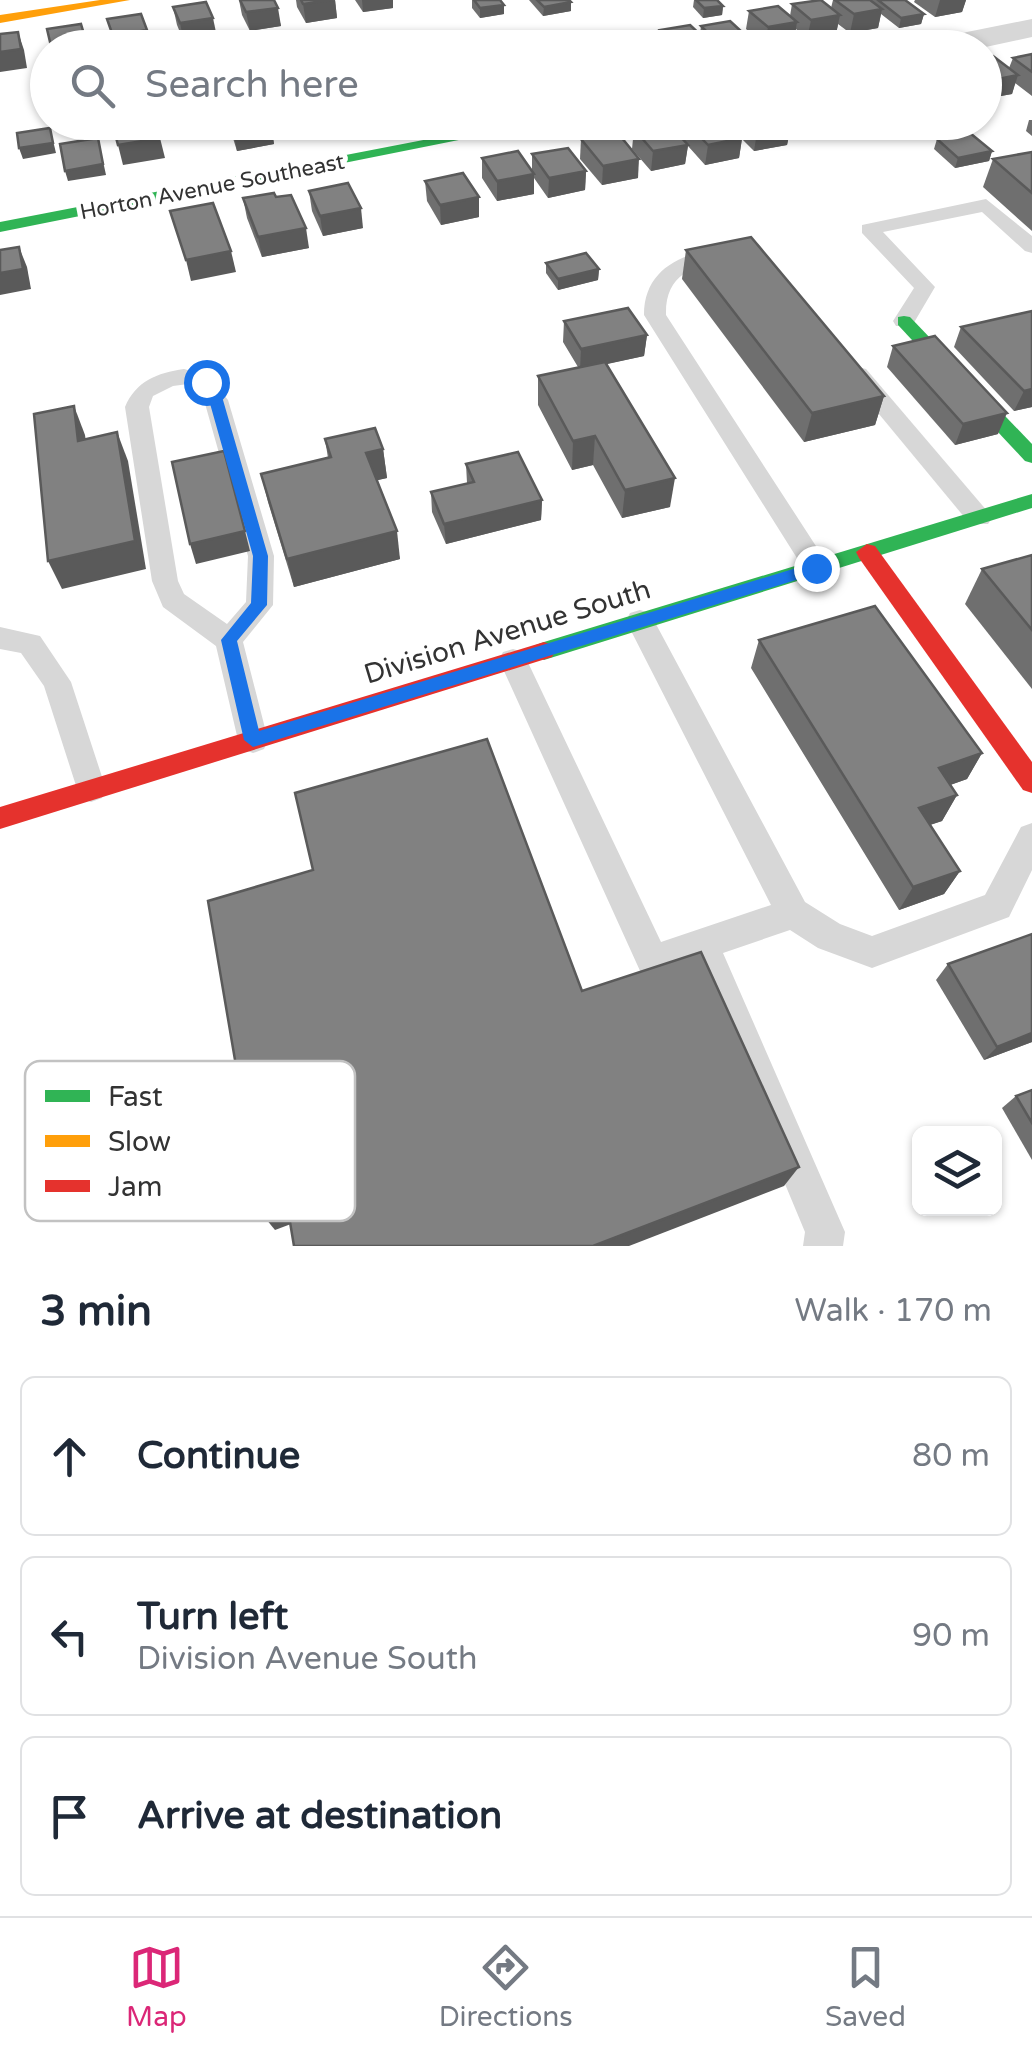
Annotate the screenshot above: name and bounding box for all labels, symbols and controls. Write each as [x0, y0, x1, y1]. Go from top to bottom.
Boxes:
search box [30, 30, 1002, 140]
icon: search [65, 58, 120, 113]
text: Search here [145, 62, 359, 108]
street label: Horton Avenue Southeast [78, 149, 347, 225]
route start [184, 360, 230, 406]
route end [794, 546, 840, 592]
street label: Division Avenue South [360, 572, 655, 692]
legend [25, 1061, 355, 1221]
text: Fast [108, 1080, 163, 1114]
text: Slow [108, 1125, 171, 1159]
map controls [912, 1126, 1002, 1216]
button: layers [912, 1126, 1002, 1216]
text: Jam [108, 1170, 163, 1204]
text: 3 min [40, 1286, 152, 1337]
text: Walk · 170 m [795, 1292, 992, 1330]
icon: ahead [42, 1429, 97, 1484]
text: Continue [137, 1433, 300, 1479]
text: 80 m [912, 1437, 990, 1475]
text: Turn left [137, 1594, 288, 1640]
icon: left [42, 1609, 97, 1664]
text: 90 m [912, 1617, 990, 1655]
text: Division Avenue South [137, 1640, 477, 1678]
icon: arrive [42, 1789, 97, 1844]
text: Arrive at destination [137, 1793, 502, 1839]
tab: Map [126, 1940, 187, 2034]
tab: Directions [439, 1940, 573, 2034]
tab: Saved [825, 1940, 906, 2034]

